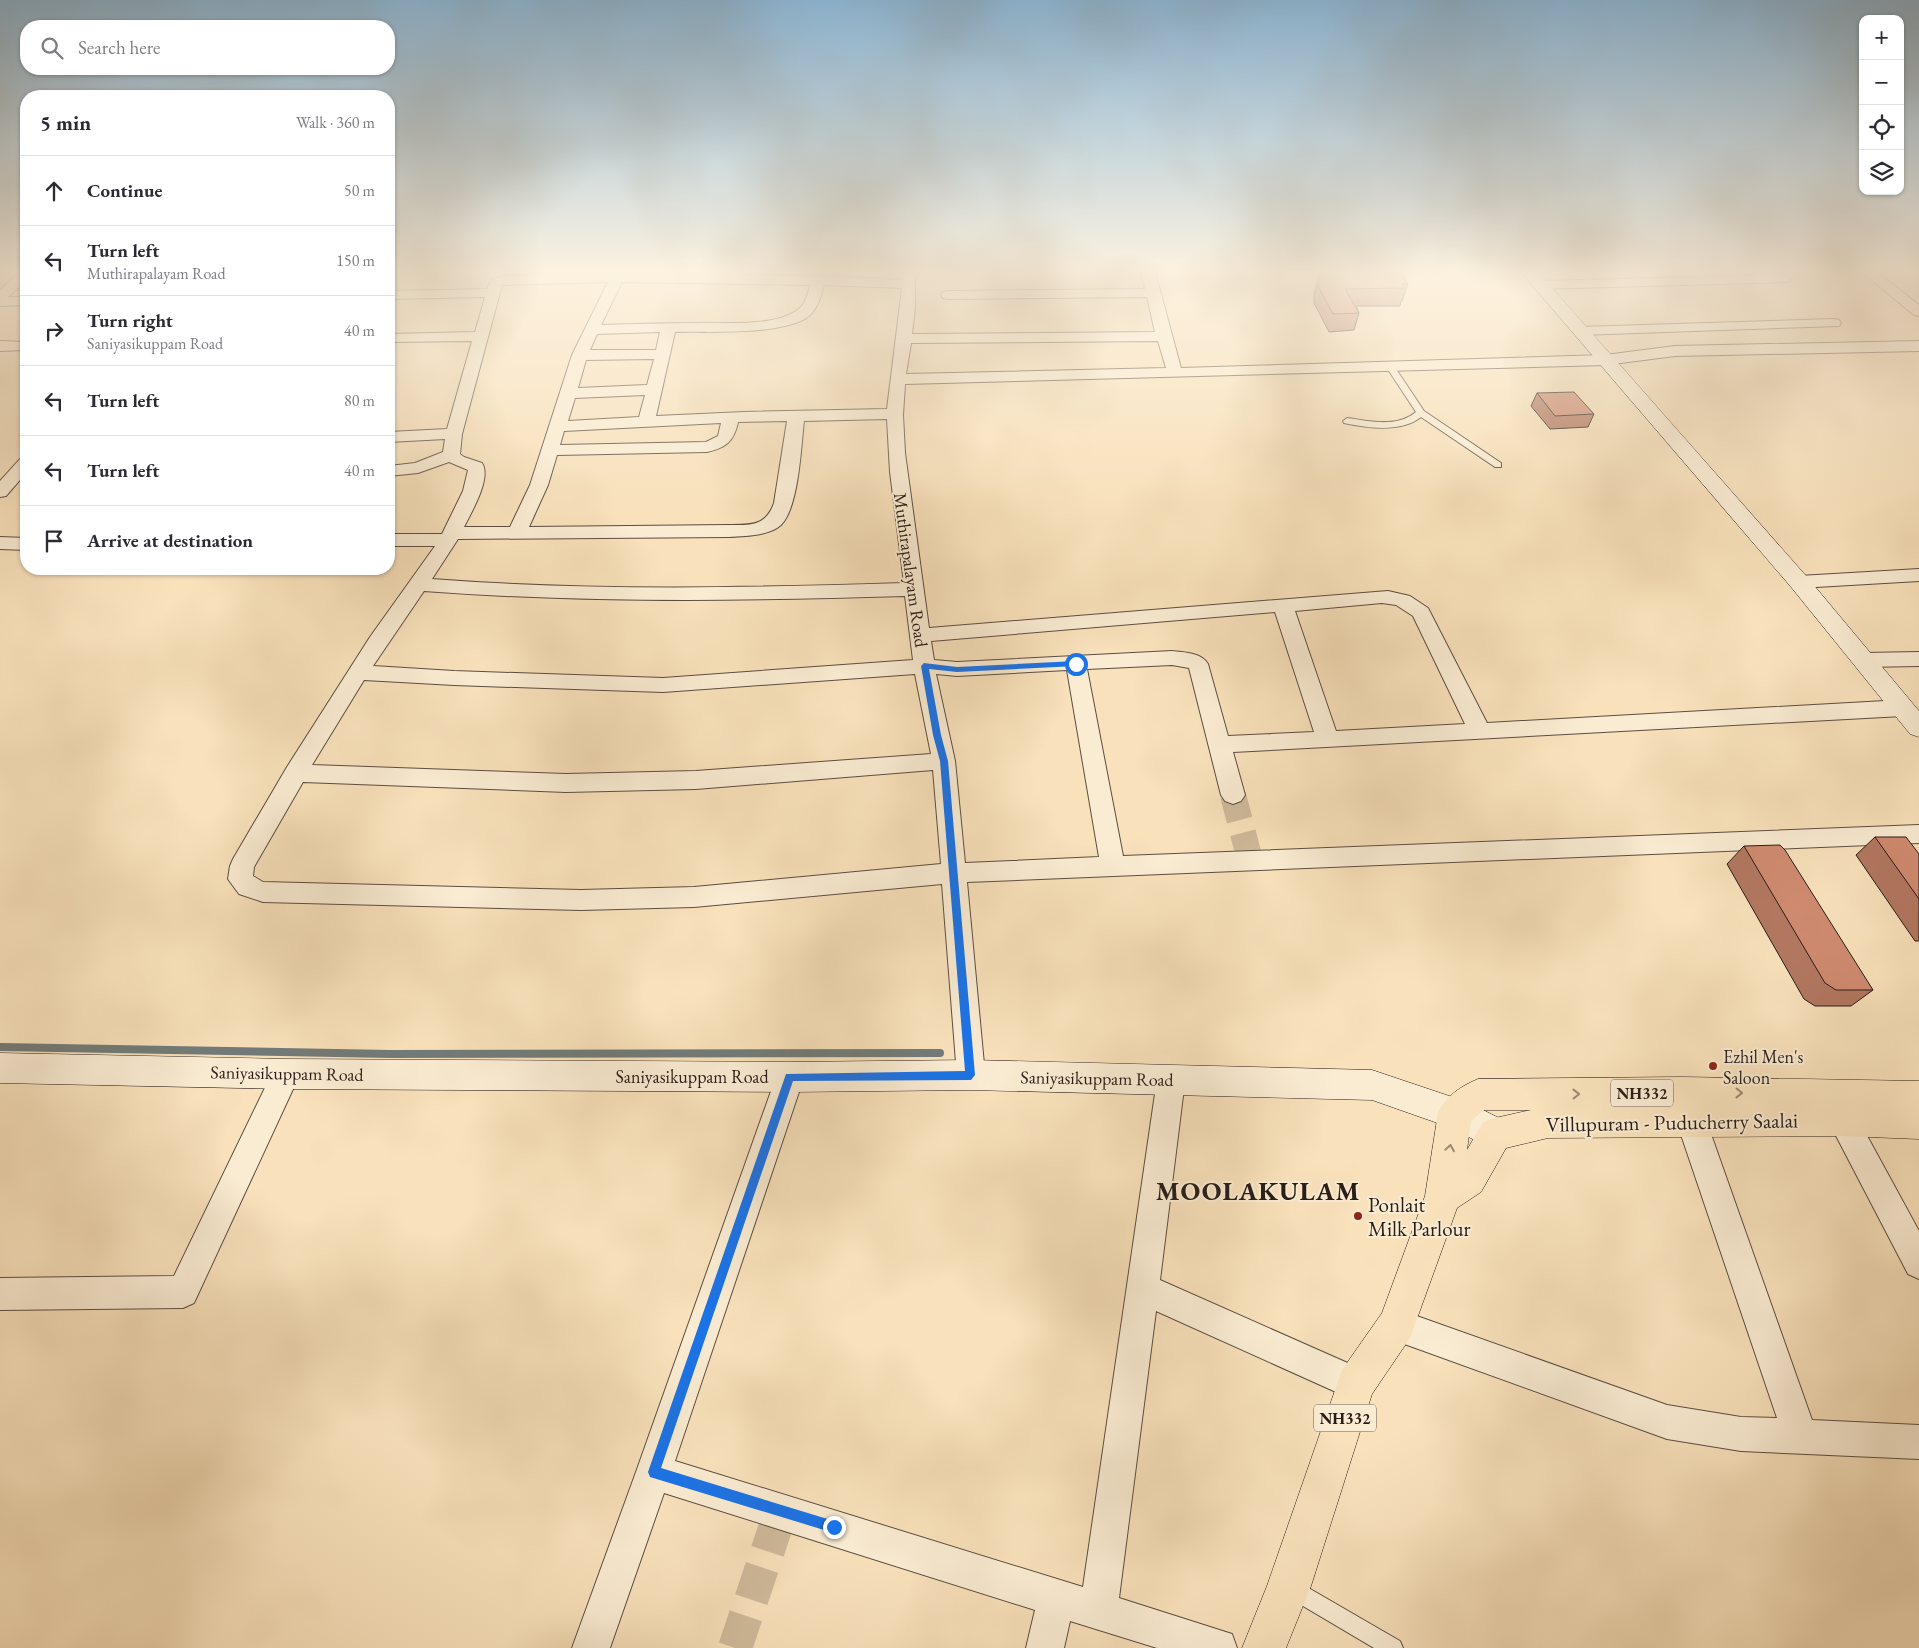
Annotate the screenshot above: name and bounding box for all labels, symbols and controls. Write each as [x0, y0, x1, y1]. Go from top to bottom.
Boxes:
map controls [1859, 15, 1904, 195]
button: + [1859, 15, 1904, 60]
search box [20, 20, 395, 75]
icon: search [38, 34, 66, 62]
text: Search here [78, 35, 160, 60]
button: − [1859, 60, 1904, 105]
button: locate [1859, 105, 1904, 150]
text: 5 min [40, 109, 91, 136]
text: Walk · 360 m [296, 112, 375, 133]
button: layers [1859, 150, 1904, 195]
icon: ahead [40, 177, 68, 205]
text: Continue [87, 178, 162, 203]
text: 50 m [344, 180, 375, 201]
text: Turn left [87, 238, 159, 263]
icon: left [40, 247, 68, 275]
text: 150 m [336, 250, 375, 271]
text: Muthirapalayam Road [87, 263, 225, 284]
text: Turn right [87, 308, 173, 333]
icon: right [40, 317, 68, 345]
text: 40 m [344, 320, 375, 341]
text: Saniyasikuppam Road [87, 333, 223, 354]
icon: left [40, 387, 68, 415]
text: Turn left [87, 388, 159, 413]
text: 80 m [344, 390, 375, 411]
icon: left [40, 457, 68, 485]
text: Turn left [87, 458, 159, 483]
text: 40 m [344, 460, 375, 481]
street label: Muthirapalayam Road [889, 491, 933, 650]
icon: arrive [40, 527, 68, 555]
text: Arrive at destination [87, 528, 253, 553]
route start [1065, 653, 1088, 676]
place label: Ezhil Men's Saloon [1723, 1045, 1804, 1089]
street label: Saniyasikuppam Road [210, 1060, 365, 1086]
marker: Ezhil Men's Saloon [1707, 1060, 1719, 1072]
street label: Saniyasikuppam Road [615, 1065, 769, 1088]
street label: Saniyasikuppam Road [1020, 1065, 1175, 1091]
road number: NH332 [1611, 1080, 1673, 1106]
one-way arrow [1735, 1088, 1743, 1098]
one-way arrow [1572, 1089, 1580, 1099]
street label: Villupuram - Puducherry Saalai [1546, 1106, 1798, 1138]
one-way arrow [1444, 1144, 1455, 1152]
district label: MOOLAKULAM [1156, 1174, 1360, 1208]
place label: Ponlait Milk Parlour [1368, 1191, 1471, 1242]
marker: Ponlait Milk Parlour [1352, 1210, 1364, 1222]
road number: NH332 [1314, 1405, 1376, 1432]
route end [823, 1516, 846, 1539]

